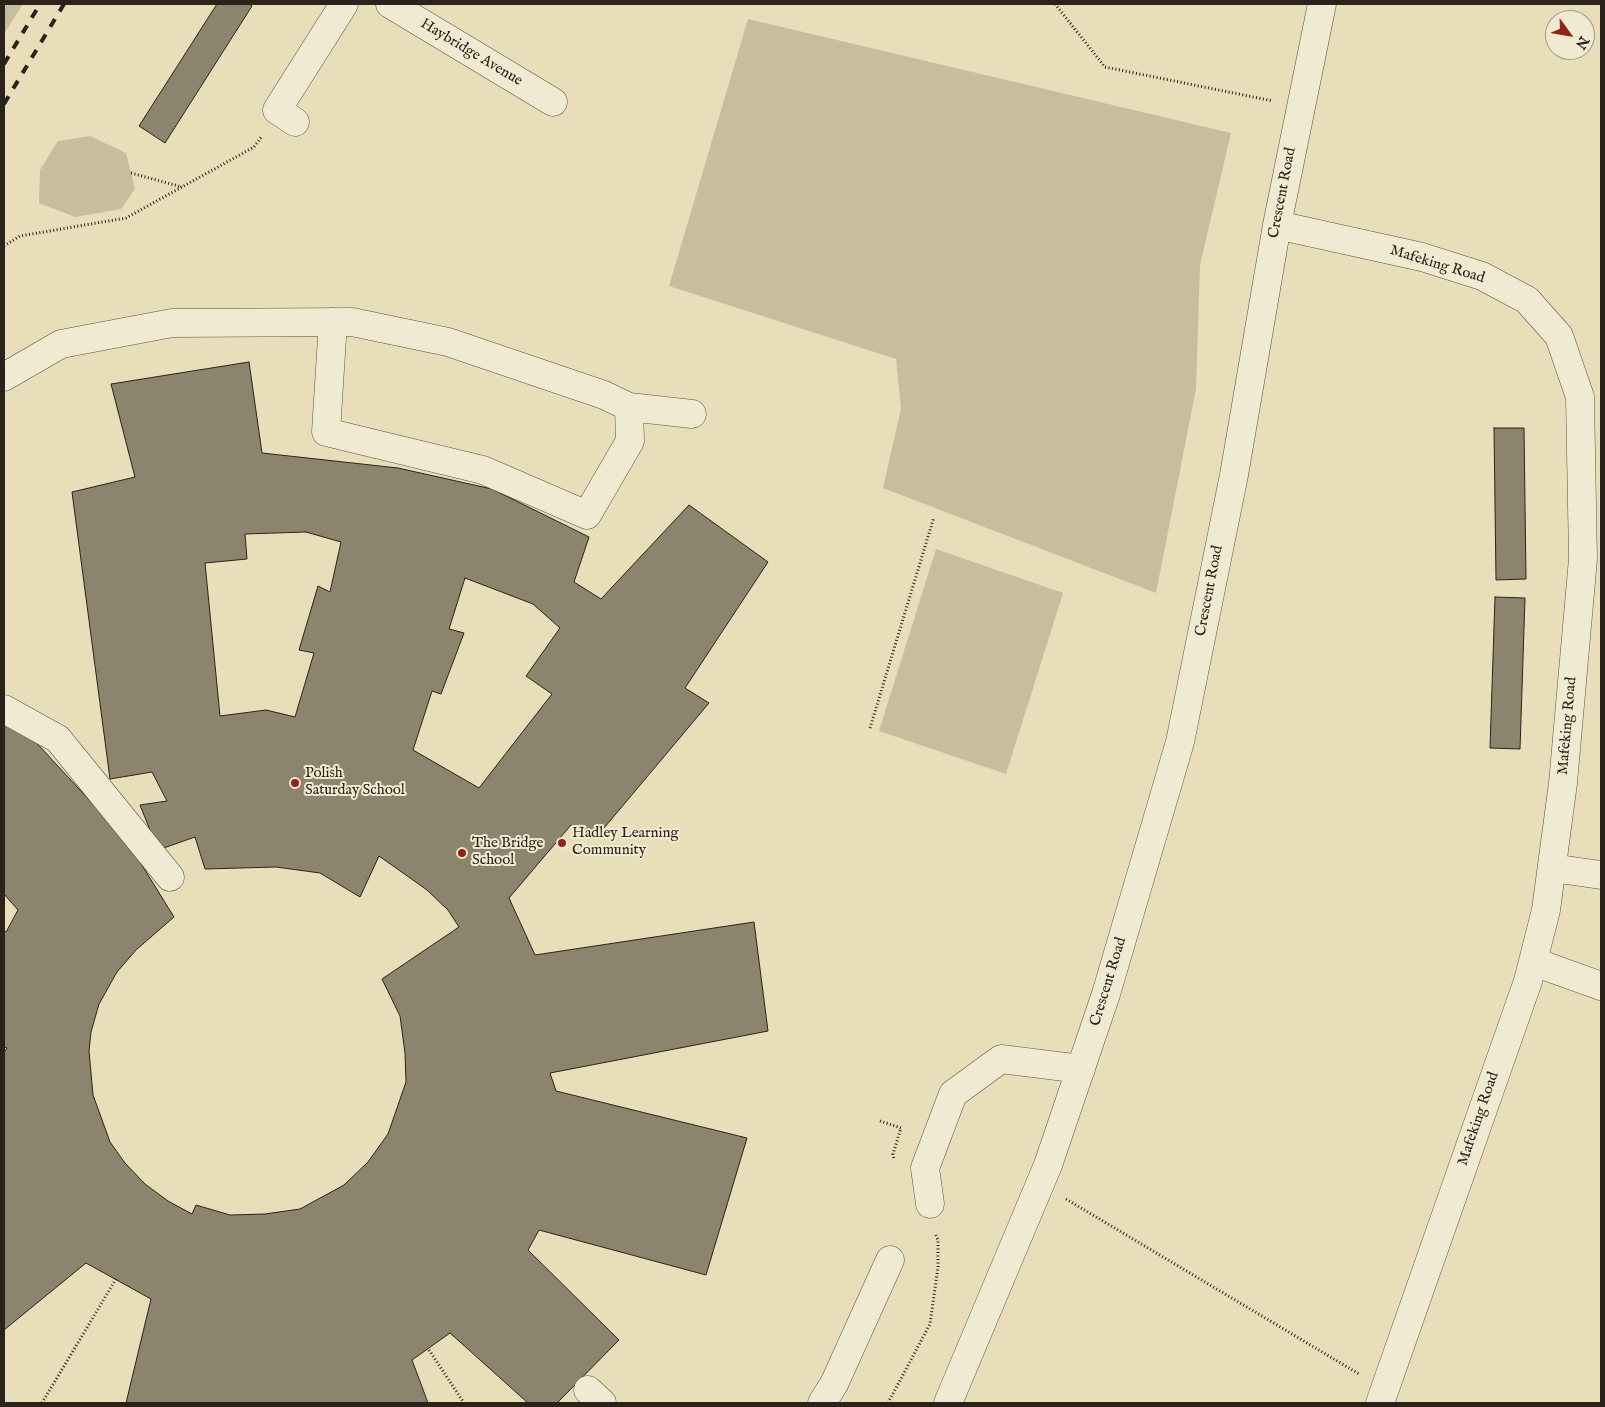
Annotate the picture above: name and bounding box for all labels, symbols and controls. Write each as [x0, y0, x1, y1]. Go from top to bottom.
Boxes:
north arrow [1545, 10, 1595, 60]
street label: Haybridge Avenue [417, 15, 525, 91]
text: N [1571, 33, 1593, 52]
street label: Crescent Road [1265, 146, 1301, 240]
street label: Mafeking Road [1387, 242, 1487, 288]
street label: Crescent Road [1192, 544, 1228, 638]
street label: Mafeking Road [1555, 676, 1581, 776]
place label: Polish Saturday School [305, 765, 405, 800]
marker: Polish Saturday School [289, 777, 301, 789]
place label: Hadley Learning Community [572, 825, 679, 860]
place label: The Bridge School [472, 835, 543, 870]
marker: Hadley Learning Community [556, 837, 568, 849]
marker: The Bridge School [456, 847, 468, 859]
street label: Crescent Road [1087, 935, 1131, 1029]
street label: Mafeking Road [1455, 1070, 1503, 1168]

